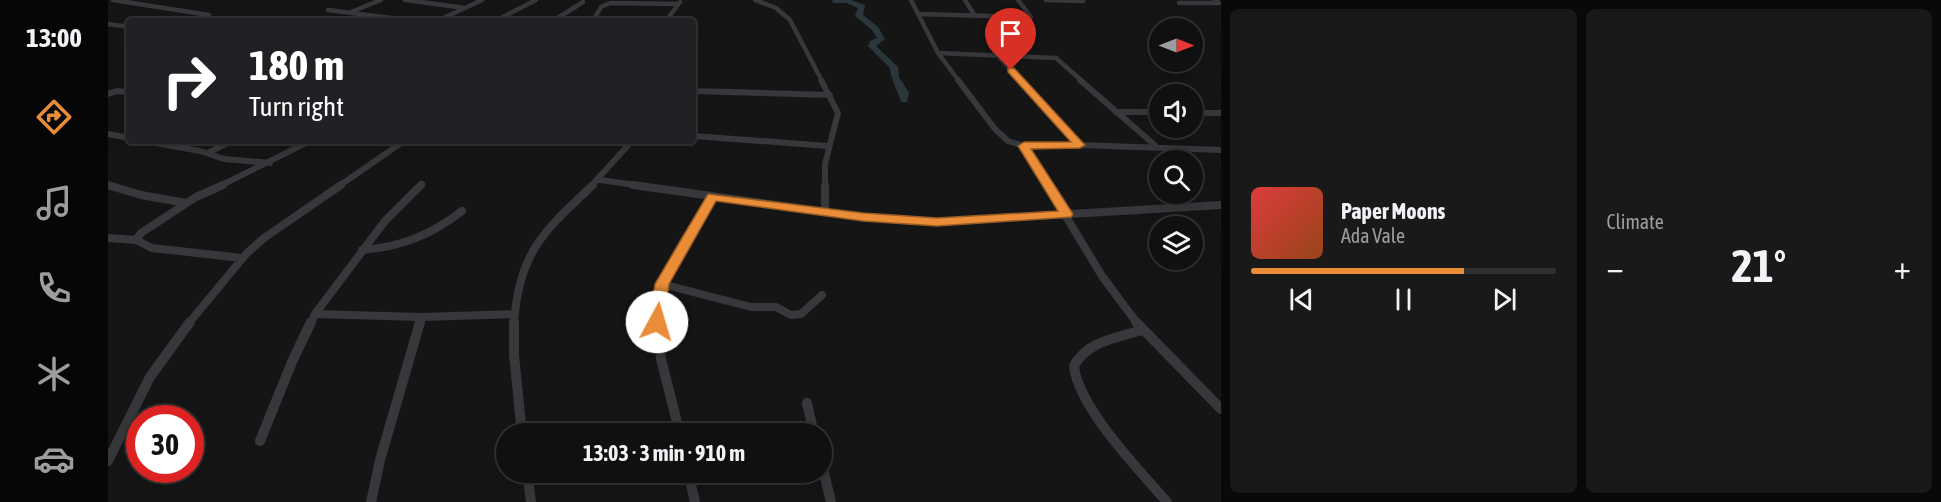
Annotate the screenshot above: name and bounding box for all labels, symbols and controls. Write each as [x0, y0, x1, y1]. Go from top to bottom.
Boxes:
pin [985, 8, 1036, 70]
icon: arrive [994, 17, 1027, 50]
north arrow [1149, 18, 1203, 72]
map controls [1149, 18, 1203, 270]
text: 13:00 [26, 22, 82, 53]
text: 180 m [249, 41, 344, 89]
icon: right [150, 42, 228, 120]
button: sound [1149, 84, 1203, 138]
text: Turn right [249, 91, 344, 122]
icon: directions [33, 96, 75, 138]
button: search [1149, 150, 1203, 204]
icon: music [33, 182, 75, 224]
text: Paper Moons [1341, 198, 1445, 224]
text: Climate [1607, 210, 1664, 233]
button: layers [1149, 216, 1203, 270]
text: Ada Vale [1341, 224, 1405, 247]
text: 21° [1731, 240, 1786, 292]
text: − [1607, 248, 1624, 286]
text: + [1894, 248, 1911, 286]
icon: phone [33, 267, 75, 309]
icon: previous [1285, 283, 1318, 316]
icon: pause [1387, 283, 1420, 316]
icon: next [1488, 283, 1521, 316]
position arrow [625, 290, 689, 354]
icon: climate [33, 353, 75, 395]
speed limit sign: 30 [126, 405, 204, 483]
icon: car [33, 438, 75, 480]
text: 13:03 · 3 min · 910 m [583, 440, 745, 466]

